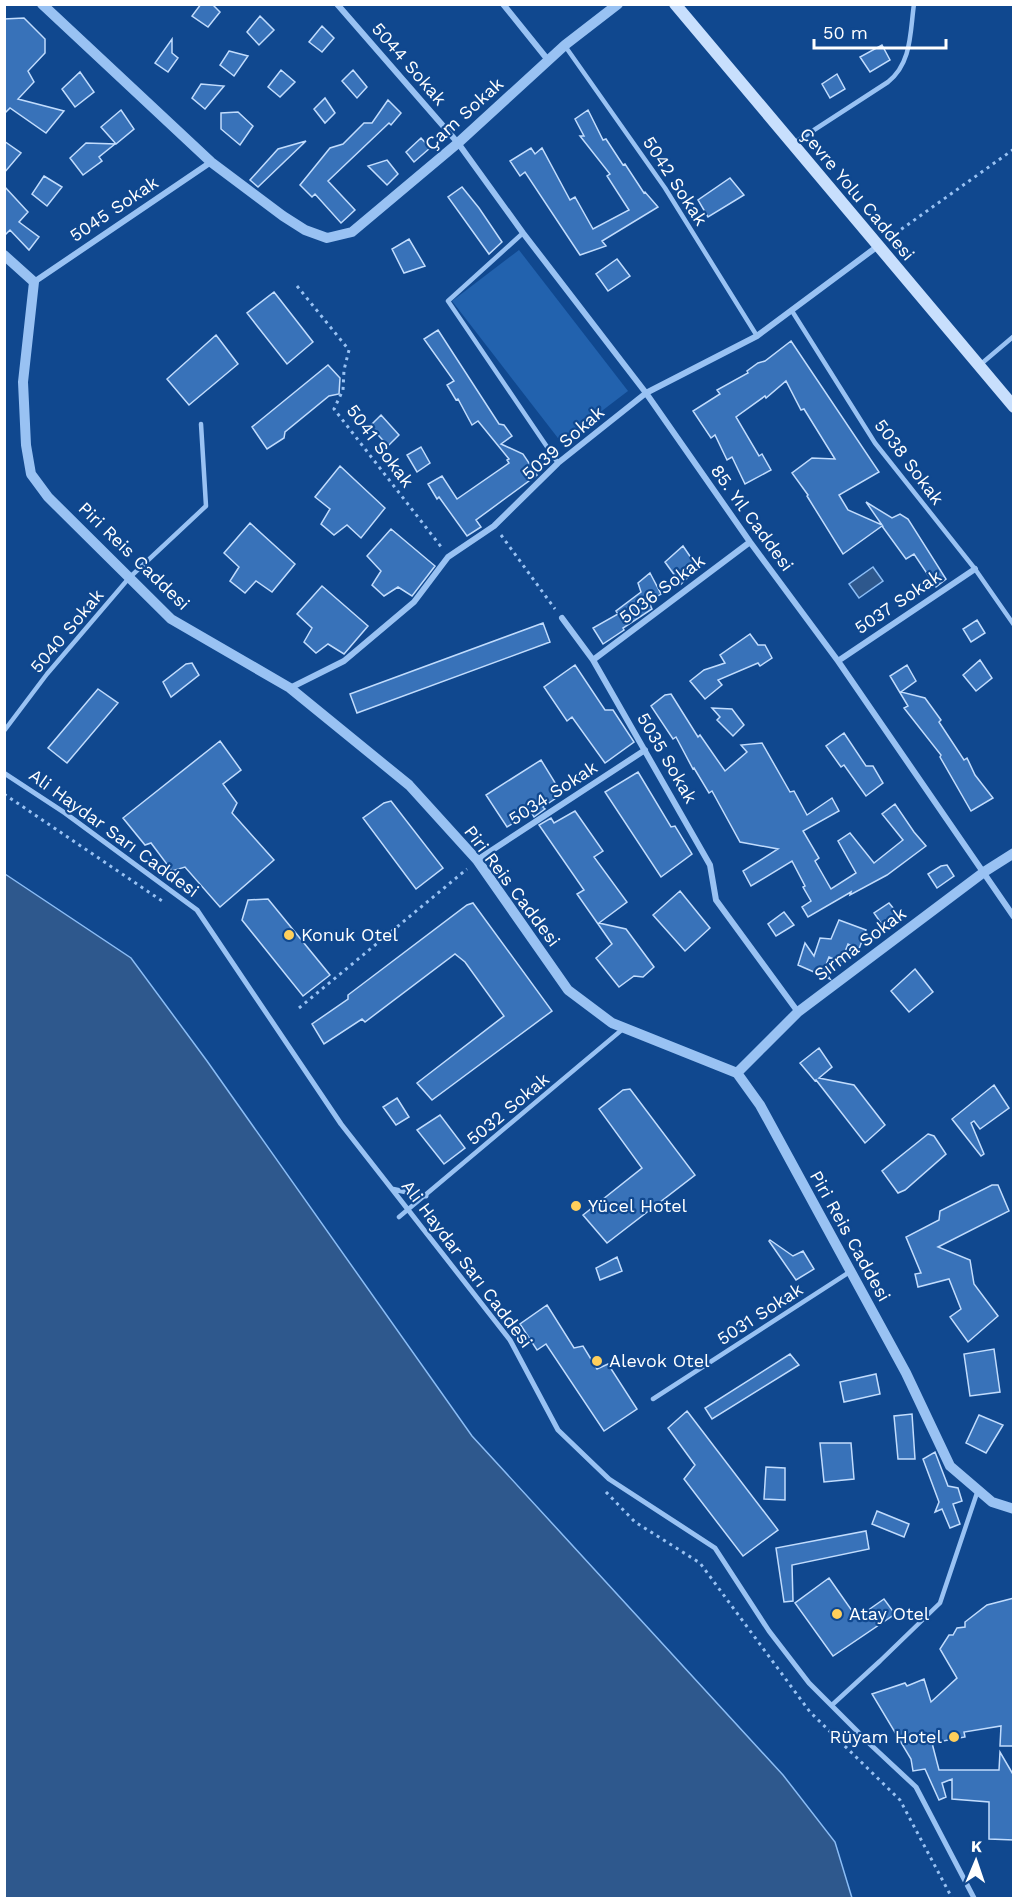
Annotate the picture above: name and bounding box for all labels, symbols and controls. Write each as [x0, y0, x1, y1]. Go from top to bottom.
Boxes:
scale bar [814, 12, 946, 50]
street label: 5044 Sokak [368, 18, 451, 109]
text: 50 m [823, 22, 868, 43]
street label: Çam Sokak [420, 73, 507, 154]
street label: Çevre Yolu Caddesi [796, 123, 919, 264]
street label: 5042 Sokak [639, 132, 712, 229]
street label: 5045 Sokak [66, 171, 162, 246]
street label: 5041 Sokak [342, 400, 418, 491]
street label: 5039 Sokak [517, 401, 608, 484]
street label: 5038 Sokak [870, 415, 948, 509]
street label: 85. Yıl Caddesi [707, 460, 798, 575]
street label: Piri Reis Caddesi [74, 497, 194, 614]
street label: 5036 Sokak [615, 550, 709, 628]
street label: 5037 Sokak [851, 565, 945, 638]
street label: 5040 Sokak [26, 585, 108, 677]
street label: 5035 Sokak [633, 709, 702, 807]
street label: 5034 Sokak [504, 756, 601, 829]
street label: Ali Haydar Sarı Caddesi [25, 764, 203, 901]
street label: Piri Reis Caddesi [460, 821, 565, 950]
street label: Sırma Sokak [810, 902, 910, 985]
place label: Konuk Otel [301, 924, 398, 945]
marker: Konuk Otel [282, 928, 296, 942]
street label: 5032 Sokak [462, 1068, 553, 1149]
street label: Piri Reis Caddesi [806, 1167, 895, 1305]
street label: Ali Haydar Sarı Caddesi [397, 1176, 537, 1352]
place label: Yücel Hotel [588, 1195, 688, 1216]
marker: Yücel Hotel [569, 1199, 583, 1213]
street label: 5031 Sokak [713, 1278, 806, 1349]
place label: Alevok Otel [609, 1350, 710, 1371]
marker: Alevok Otel [590, 1354, 604, 1368]
place label: Atay Otel [849, 1603, 930, 1624]
marker: Atay Otel [830, 1607, 844, 1621]
place label: Rüyam Hotel [829, 1726, 942, 1747]
marker: Rüyam Hotel [947, 1730, 961, 1744]
north arrow [946, 1831, 1006, 1891]
text: K [971, 1837, 982, 1856]

